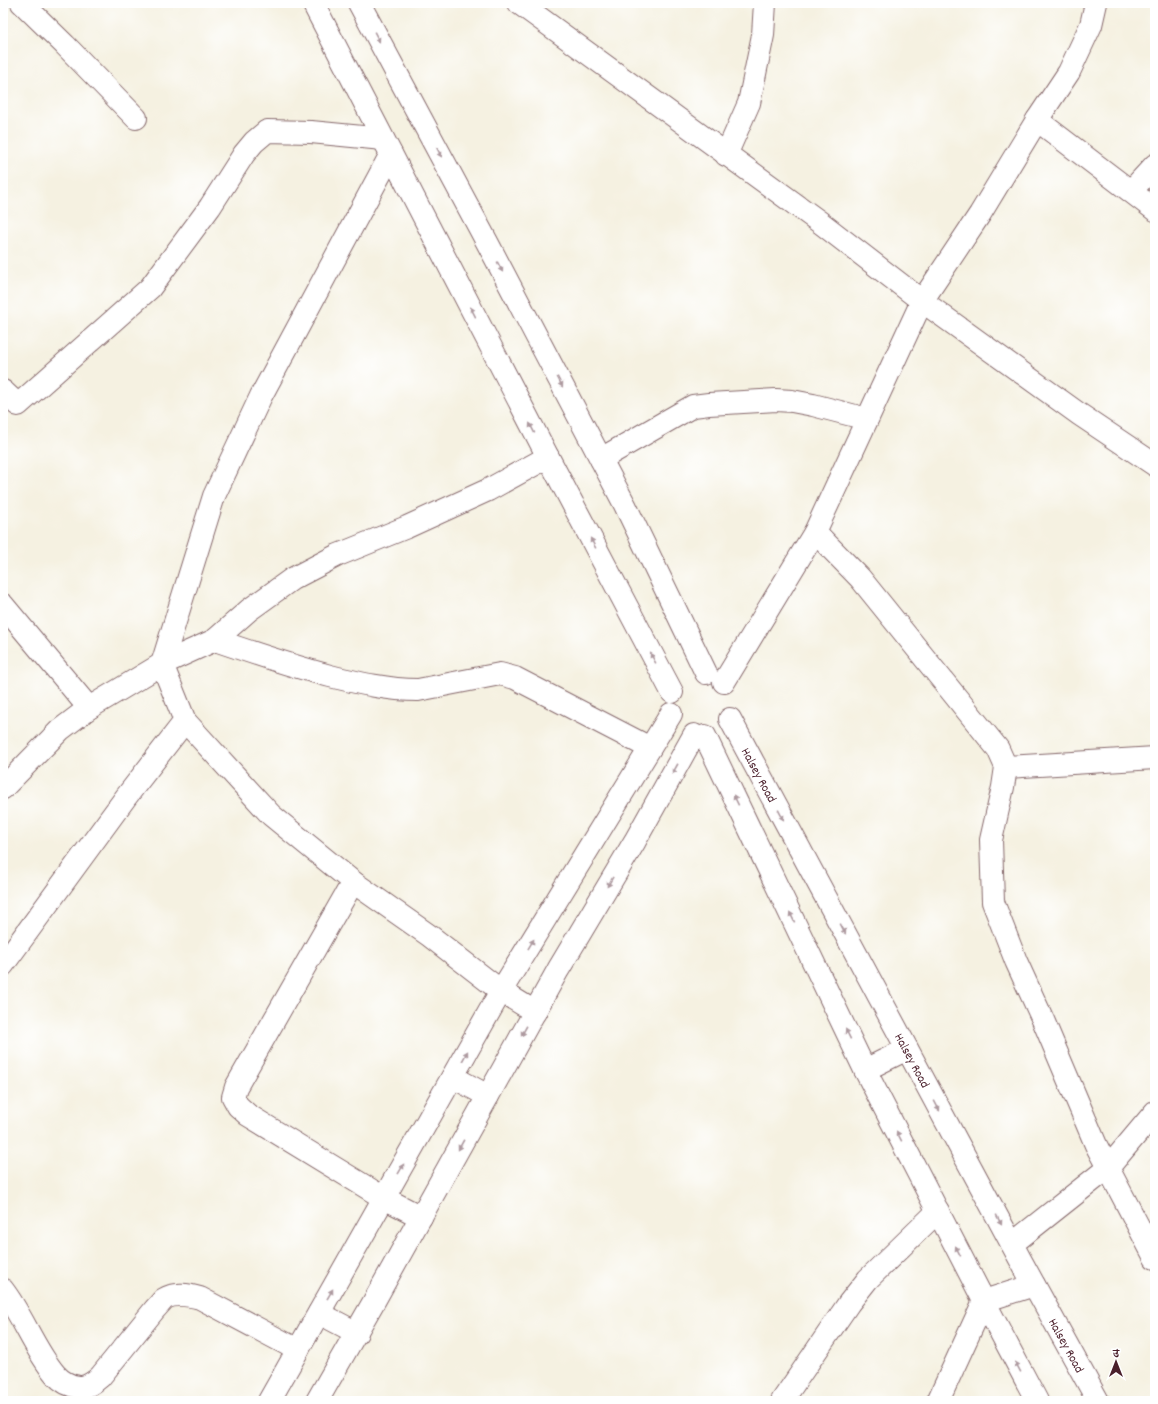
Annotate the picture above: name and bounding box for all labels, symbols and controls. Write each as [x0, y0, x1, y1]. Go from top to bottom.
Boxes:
one-way arrow [374, 32, 380, 43]
one-way arrow [435, 146, 442, 158]
one-way arrow [497, 261, 503, 272]
one-way arrow [470, 307, 476, 318]
one-way arrow [557, 376, 563, 388]
one-way arrow [529, 422, 536, 434]
one-way arrow [589, 537, 596, 549]
one-way arrow [650, 652, 657, 664]
street label: Halsey Road [735, 745, 780, 806]
one-way arrow [672, 764, 678, 775]
one-way arrow [733, 794, 739, 806]
one-way arrow [778, 809, 785, 821]
one-way arrow [607, 876, 614, 888]
one-way arrow [789, 912, 795, 923]
one-way arrow [839, 924, 846, 935]
one-way arrow [527, 938, 534, 950]
one-way arrow [521, 1025, 528, 1037]
one-way arrow [845, 1029, 851, 1040]
street label: Halsey Road [888, 1030, 933, 1092]
one-way arrow [462, 1050, 468, 1062]
one-way arrow [934, 1100, 941, 1111]
one-way arrow [896, 1130, 902, 1141]
one-way arrow [458, 1139, 464, 1151]
one-way arrow [397, 1163, 404, 1175]
one-way arrow [996, 1214, 1002, 1226]
one-way arrow [955, 1246, 961, 1257]
one-way arrow [326, 1288, 333, 1300]
street label: Halsey Road [1042, 1315, 1088, 1377]
north arrow [1096, 1342, 1136, 1382]
text: उ [1112, 1346, 1120, 1362]
one-way arrow [1015, 1361, 1022, 1372]

